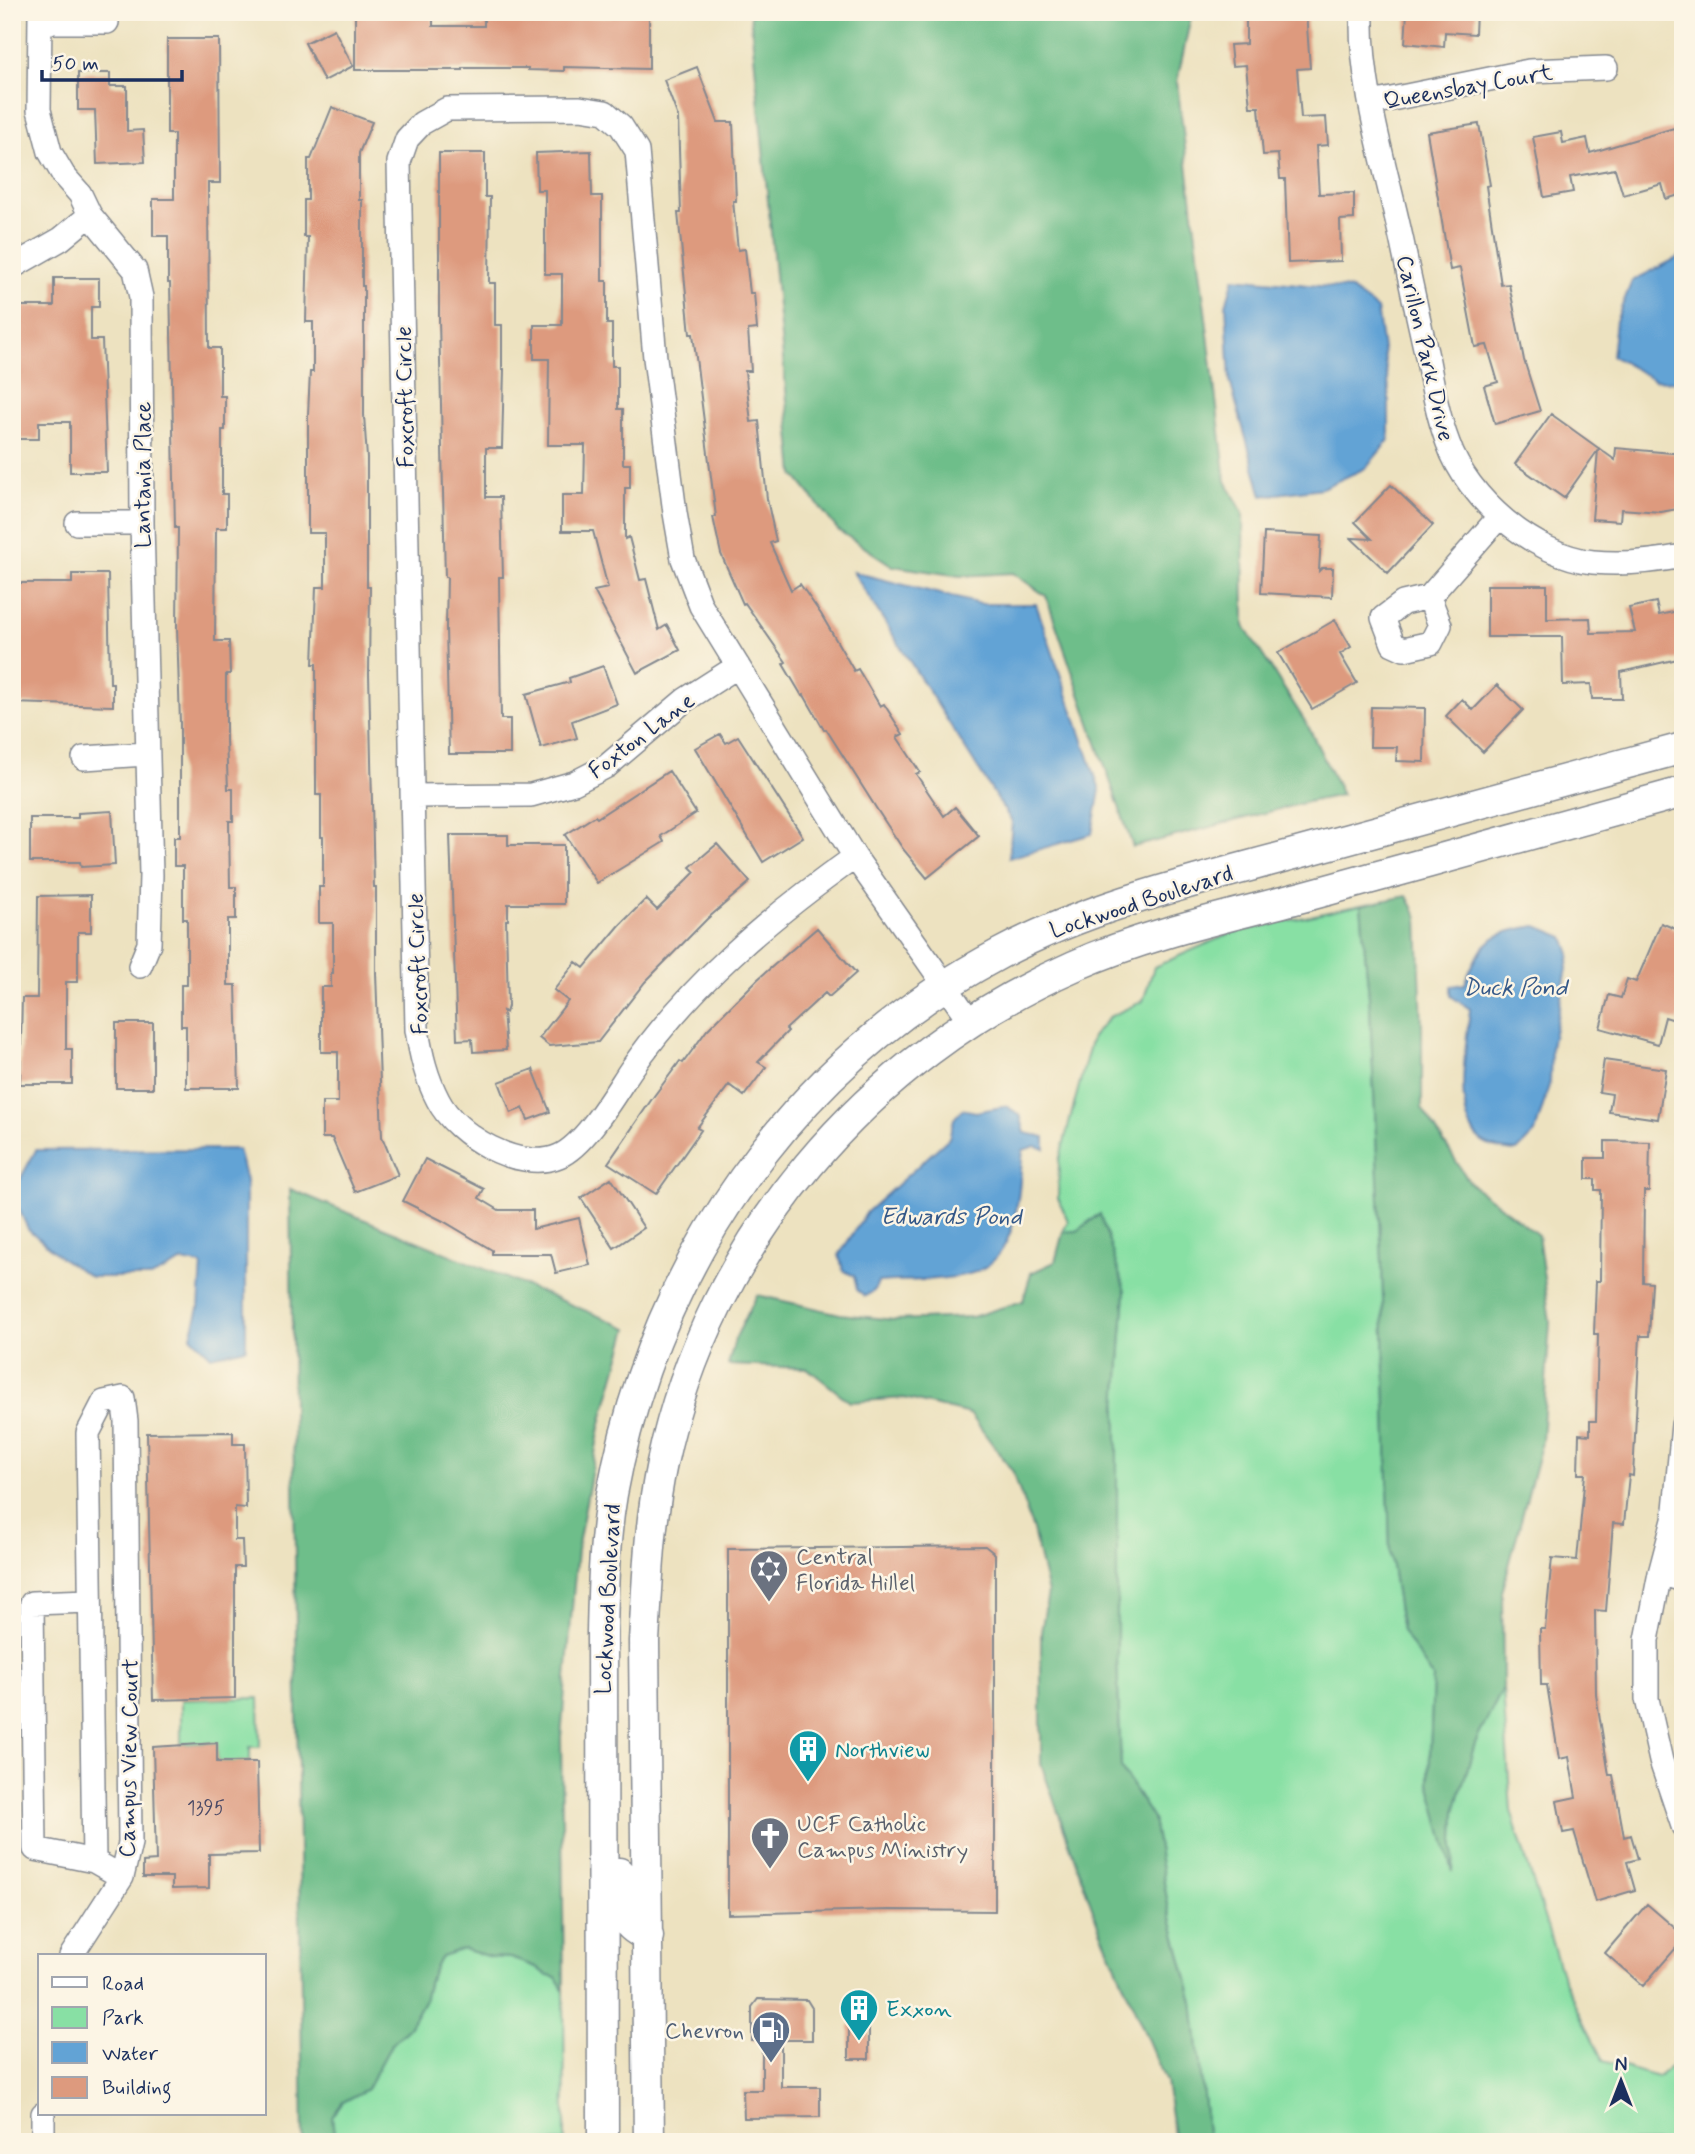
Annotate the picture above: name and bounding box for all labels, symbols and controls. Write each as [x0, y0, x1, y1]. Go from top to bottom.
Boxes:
scale bar [42, 38, 182, 82]
text: 50 m [52, 50, 99, 78]
street label: Queensbay Court [1381, 58, 1556, 118]
street label: Carillon Park Drive [1388, 253, 1460, 444]
street label: Foxcroft Circle [390, 326, 422, 468]
street label: Lantania Place [129, 402, 159, 548]
street label: Foxton Lane [583, 687, 701, 786]
street label: Lockwood Boulevard [1046, 859, 1237, 947]
street label: Foxcroft Circle [402, 893, 436, 1035]
water label: Duck Pond [1463, 973, 1570, 1004]
water label: Edwards Pond [880, 1202, 1024, 1233]
street label: Lockwood Boulevard [589, 1503, 629, 1695]
place label: Central Florida Hillel [796, 1543, 915, 1599]
synagogue icon: Central Florida Hillel [748, 1548, 790, 1603]
street label: Campus View Court [113, 1658, 147, 1858]
building icon: Northview [787, 1728, 829, 1783]
place label: Northview [835, 1736, 930, 1766]
house number: 1395 [187, 1796, 225, 1821]
place label: UCF Catholic Campus Ministry [797, 1810, 968, 1866]
church icon: UCF Catholic Campus Ministry [749, 1815, 791, 1870]
legend [38, 1954, 266, 2116]
text: Road [102, 1970, 144, 1998]
building icon: Exxon [838, 1987, 880, 2042]
place label: Exxon [886, 1995, 952, 2025]
text: Park [102, 2004, 144, 2032]
fuel station icon: Chevron [750, 2009, 792, 2064]
place label: Chevron [665, 2017, 744, 2047]
text: Water [102, 2040, 158, 2068]
north arrow [1586, 2046, 1656, 2116]
text: N [1615, 2053, 1627, 2078]
text: Building [102, 2074, 172, 2104]

